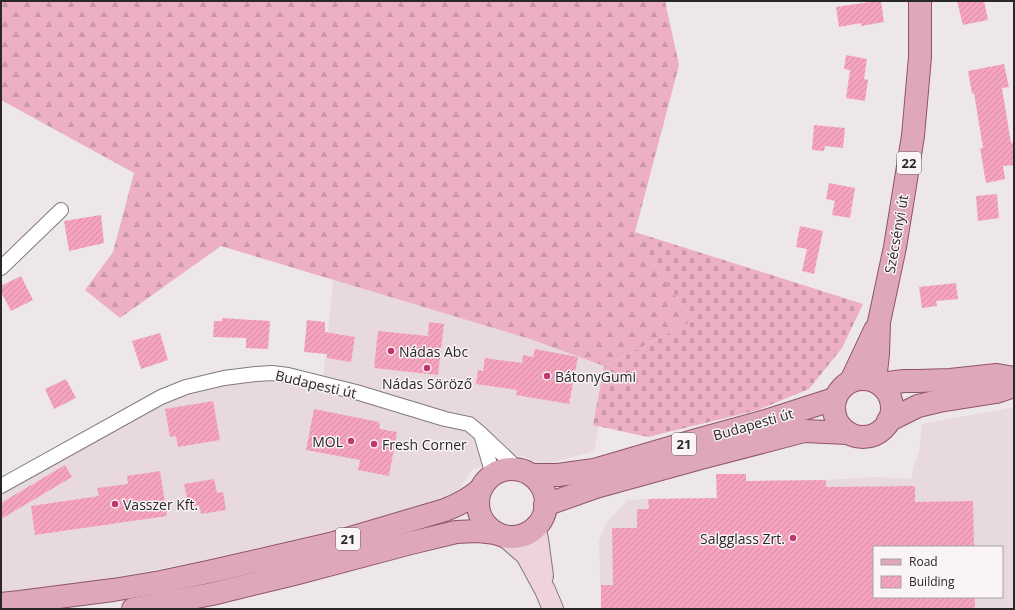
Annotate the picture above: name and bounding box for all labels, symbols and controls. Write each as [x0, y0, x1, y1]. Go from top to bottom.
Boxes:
road number: 22 [897, 152, 921, 174]
street label: Szécsényi út [880, 193, 912, 275]
place label: Nádas Abc [399, 342, 468, 361]
marker: Nádas Abc [386, 346, 396, 356]
marker: Nádas Söröző [422, 363, 432, 373]
street label: Budapesti út [274, 365, 358, 403]
place label: BátonyGumi [555, 367, 636, 386]
marker: BátonyGumi [542, 371, 552, 381]
place label: Nádas Söröző [382, 374, 472, 393]
street label: Budapesti út [711, 403, 795, 445]
place label: MOL [312, 432, 343, 451]
road number: 21 [672, 433, 696, 455]
place label: Fresh Corner [382, 435, 467, 454]
marker: MOL [346, 436, 356, 446]
marker: Fresh Corner [369, 439, 379, 449]
place label: Vasszer Kft. [123, 495, 198, 514]
marker: Vasszer Kft. [110, 499, 120, 509]
road number: 21 [336, 528, 360, 550]
place label: Salgglass Zrt. [700, 529, 785, 548]
marker: Salgglass Zrt. [788, 533, 798, 543]
legend [873, 546, 1003, 598]
text: Road [909, 553, 938, 570]
text: Building [909, 573, 955, 590]

